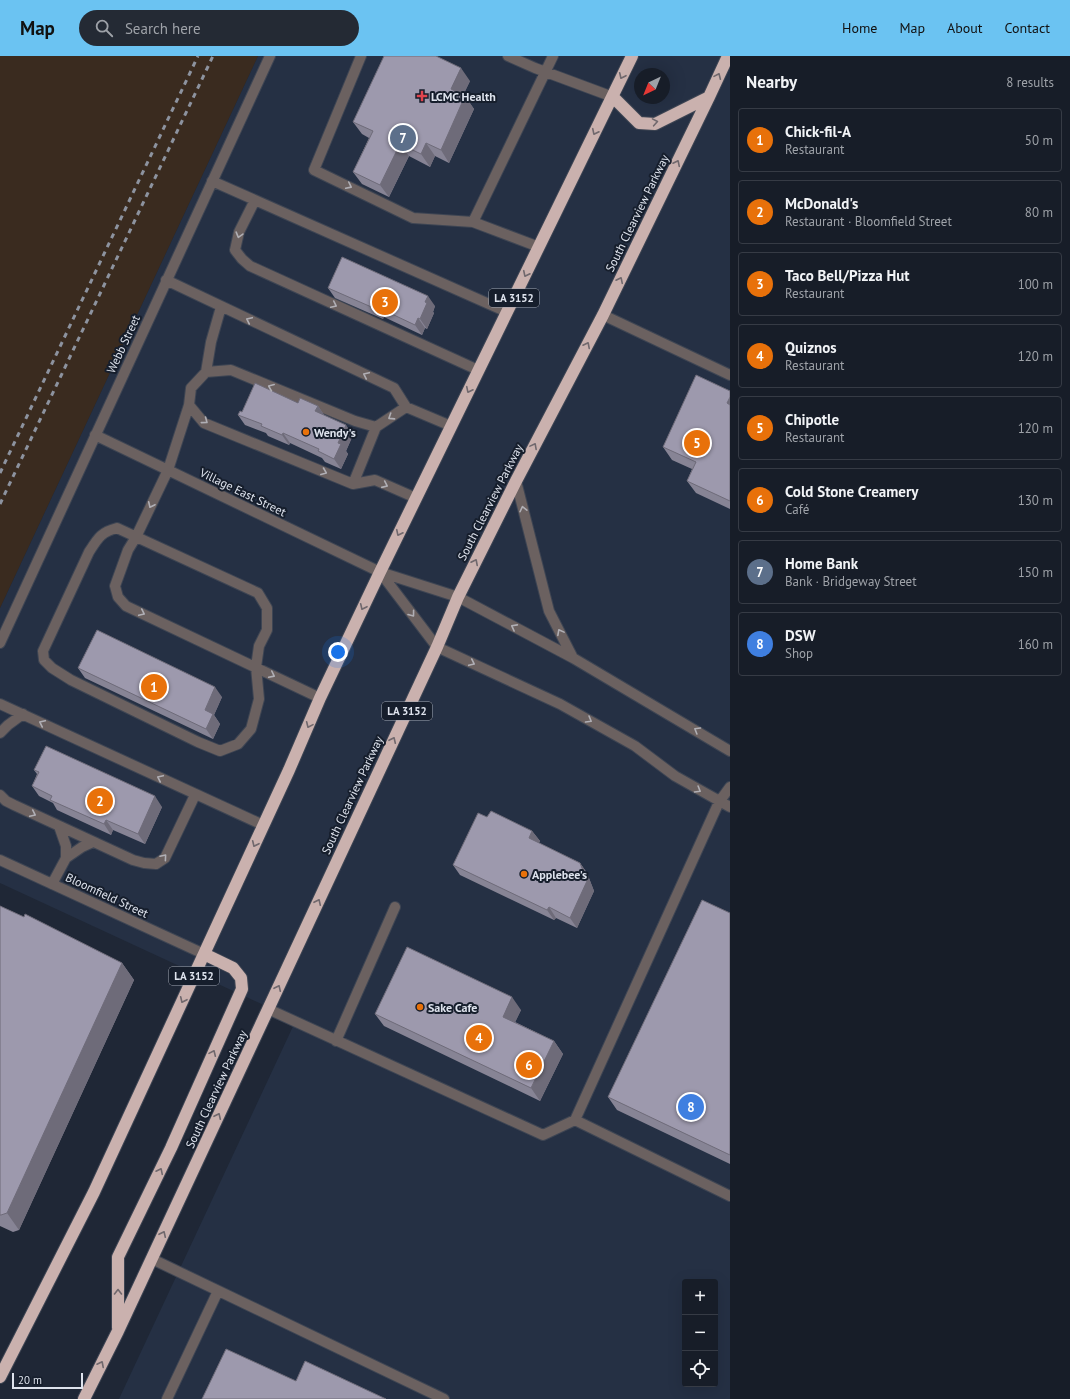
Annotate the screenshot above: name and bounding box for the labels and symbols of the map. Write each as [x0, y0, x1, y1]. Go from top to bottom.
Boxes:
north arrow [634, 68, 670, 104]
one-way arrow [619, 72, 627, 80]
one-way arrow [714, 73, 722, 80]
place label: LCMC Health [431, 89, 496, 104]
marker: LCMC Health [416, 90, 428, 102]
one-way arrow [651, 118, 658, 127]
pin: 7 [390, 123, 416, 153]
one-way arrow [592, 127, 600, 135]
street label: South Clearview Parkway [602, 152, 672, 274]
one-way arrow [672, 160, 680, 167]
one-way arrow [345, 181, 352, 189]
one-way arrow [235, 232, 244, 239]
one-way arrow [523, 269, 531, 277]
one-way arrow [615, 277, 623, 284]
pin: 3 [372, 287, 398, 317]
road number: LA 3152 [489, 289, 539, 307]
one-way arrow [330, 300, 338, 308]
street label: Webb Street [103, 313, 143, 375]
one-way arrow [245, 317, 253, 325]
one-way arrow [583, 341, 590, 349]
one-way arrow [363, 372, 371, 380]
one-way arrow [268, 383, 275, 391]
one-way arrow [466, 386, 473, 393]
one-way arrow [388, 413, 395, 420]
one-way arrow [200, 416, 207, 423]
place label: Wendy's [314, 425, 356, 440]
marker: Wendy's [301, 427, 311, 437]
pin: 5 [684, 428, 710, 458]
street label: South Clearview Parkway [454, 441, 526, 563]
one-way arrow [529, 443, 537, 451]
street label: Village East Street [197, 464, 289, 519]
one-way arrow [319, 467, 327, 475]
one-way arrow [381, 480, 389, 488]
one-way arrow [148, 501, 156, 508]
one-way arrow [519, 505, 527, 512]
one-way arrow [396, 529, 403, 537]
one-way arrow [470, 559, 478, 566]
one-way arrow [360, 603, 368, 610]
one-way arrow [138, 608, 145, 616]
one-way arrow [407, 610, 414, 617]
one-way arrow [511, 624, 518, 632]
one-way arrow [557, 629, 565, 637]
your location [328, 642, 348, 662]
one-way arrow [468, 658, 475, 666]
one-way arrow [268, 670, 275, 678]
pin: 1 [141, 672, 167, 702]
road number: LA 3152 [382, 702, 432, 720]
one-way arrow [585, 716, 592, 723]
one-way arrow [39, 720, 47, 728]
one-way arrow [305, 721, 313, 728]
one-way arrow [694, 728, 701, 735]
street label: South Clearview Parkway [318, 733, 386, 857]
one-way arrow [388, 737, 396, 745]
one-way arrow [157, 775, 164, 783]
one-way arrow [694, 785, 701, 792]
pin: 2 [87, 786, 113, 816]
one-way arrow [29, 809, 37, 817]
one-way arrow [252, 839, 260, 847]
one-way arrow [159, 854, 166, 861]
place label: Applebee's [532, 867, 587, 882]
street label: Bloomfield Street [63, 869, 151, 921]
marker: Applebee's [519, 869, 529, 879]
one-way arrow [313, 899, 321, 907]
road number: LA 3152 [169, 967, 219, 985]
one-way arrow [273, 985, 281, 993]
one-way arrow [180, 995, 188, 1003]
place label: Sake Cafe [428, 1000, 477, 1015]
marker: Sake Cafe [415, 1002, 425, 1012]
pin: 4 [466, 1023, 492, 1053]
street label: South Clearview Parkway [182, 1027, 250, 1151]
one-way arrow [209, 1050, 217, 1057]
pin: 6 [516, 1050, 542, 1080]
pin: 8 [678, 1092, 704, 1122]
one-way arrow [213, 1113, 221, 1121]
one-way arrow [155, 1168, 163, 1176]
one-way arrow [158, 1231, 166, 1238]
one-way arrow [114, 1289, 122, 1295]
one-way arrow [97, 1361, 104, 1368]
scale bar [12, 1371, 83, 1390]

